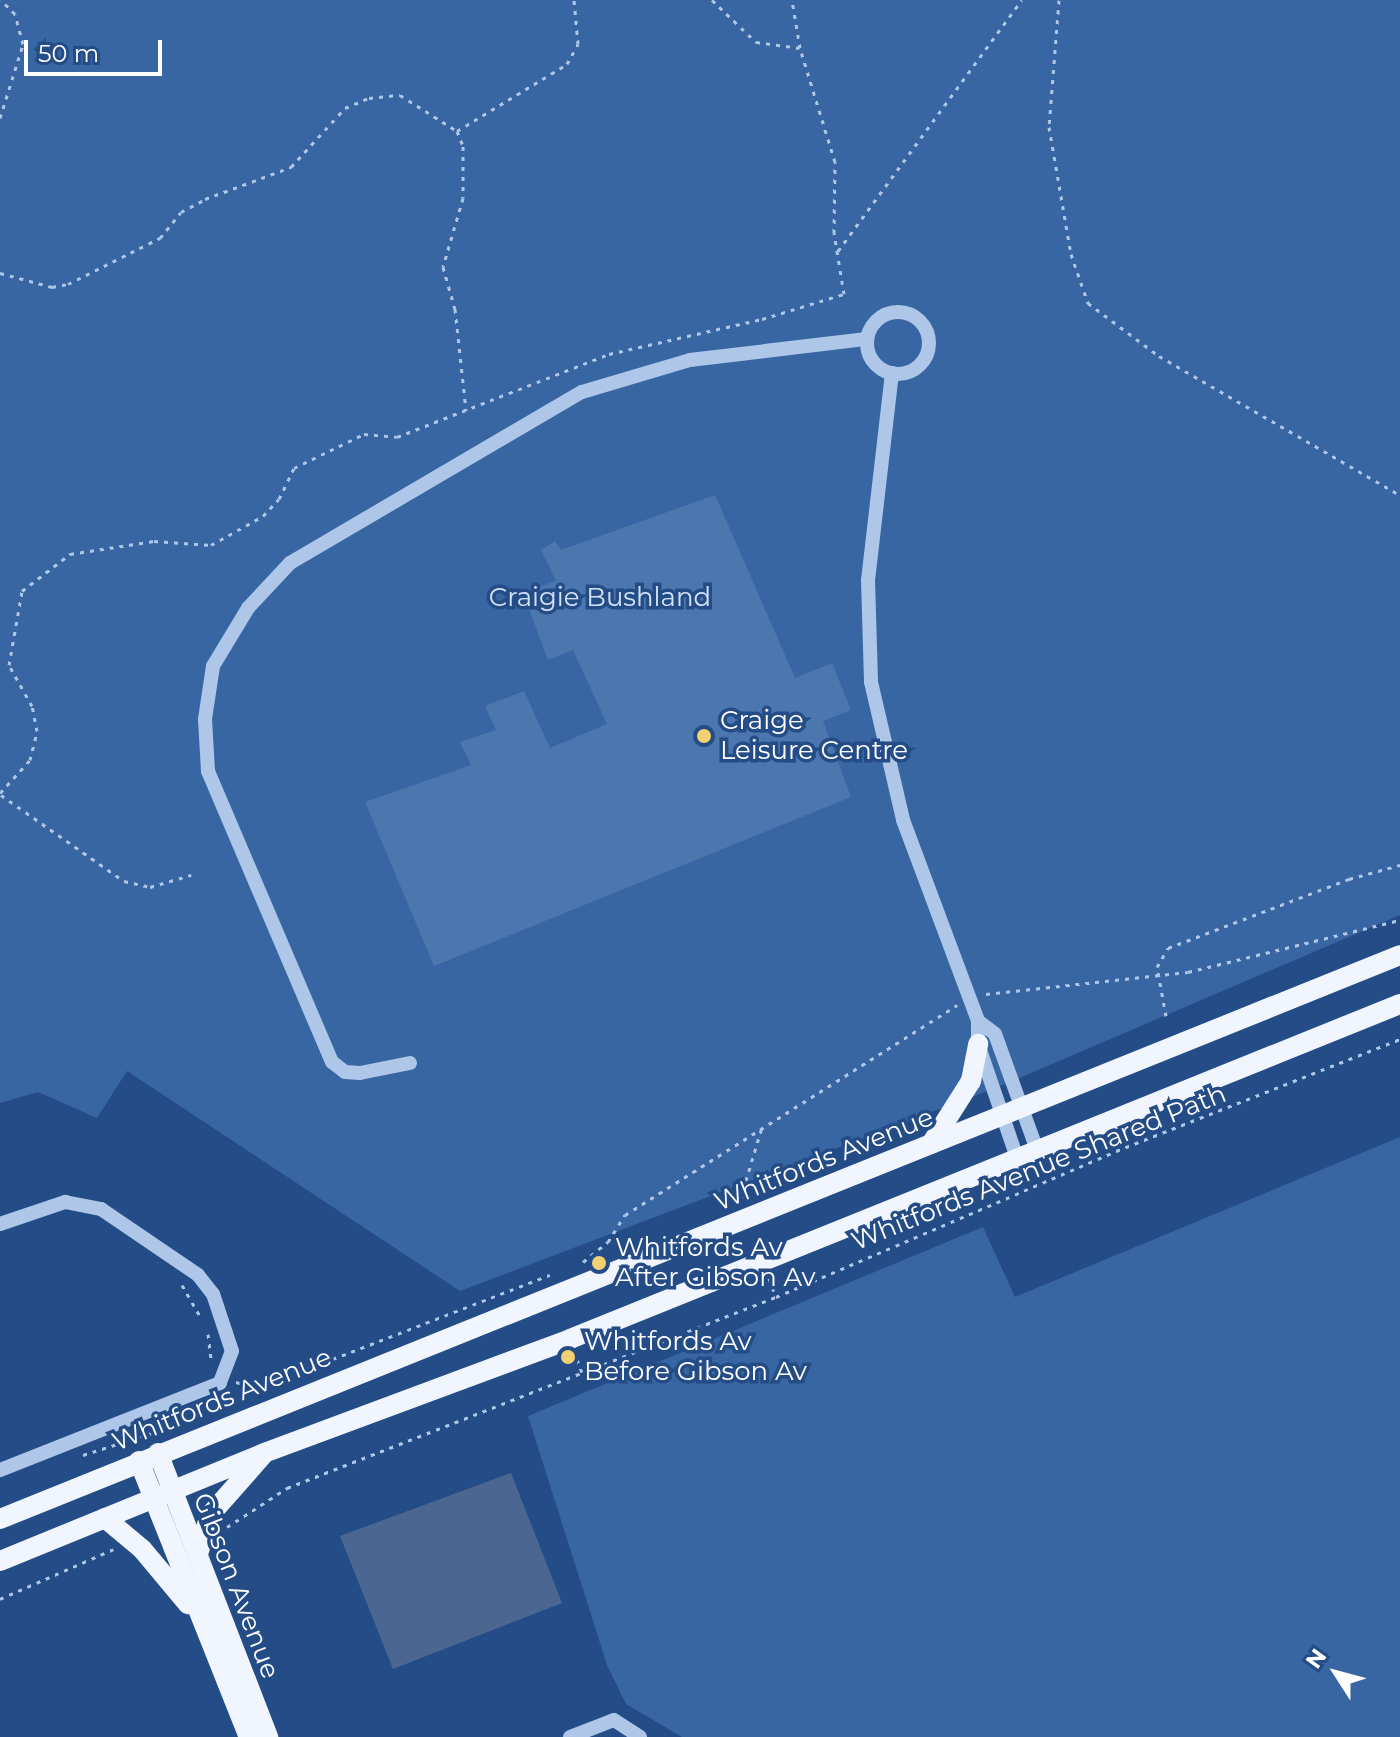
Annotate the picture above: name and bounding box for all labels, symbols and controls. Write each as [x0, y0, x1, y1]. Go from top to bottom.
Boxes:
scale bar [28, 24, 166, 74]
text: 50 m [38, 39, 99, 68]
park label: Craigie Bushland [489, 582, 711, 614]
place label: Craige Leisure Centre [720, 705, 908, 766]
marker: Craige Leisure Centre [695, 727, 713, 745]
street label: Whitfords Avenue Shared Path [847, 1078, 1231, 1258]
street label: Whitfords Avenue [710, 1102, 938, 1218]
place label: Whitfords Av After Gibson Av [615, 1232, 816, 1294]
marker: Whitfords Av After Gibson Av [590, 1254, 608, 1272]
place label: Whitfords Av Before Gibson Av [584, 1326, 807, 1388]
street label: Whitfords Avenue [108, 1342, 336, 1458]
marker: Whitfords Av Before Gibson Av [559, 1348, 577, 1366]
street label: Gibson Avenue [186, 1489, 286, 1683]
north arrow [1296, 1633, 1376, 1713]
text: N [1300, 1643, 1332, 1674]

